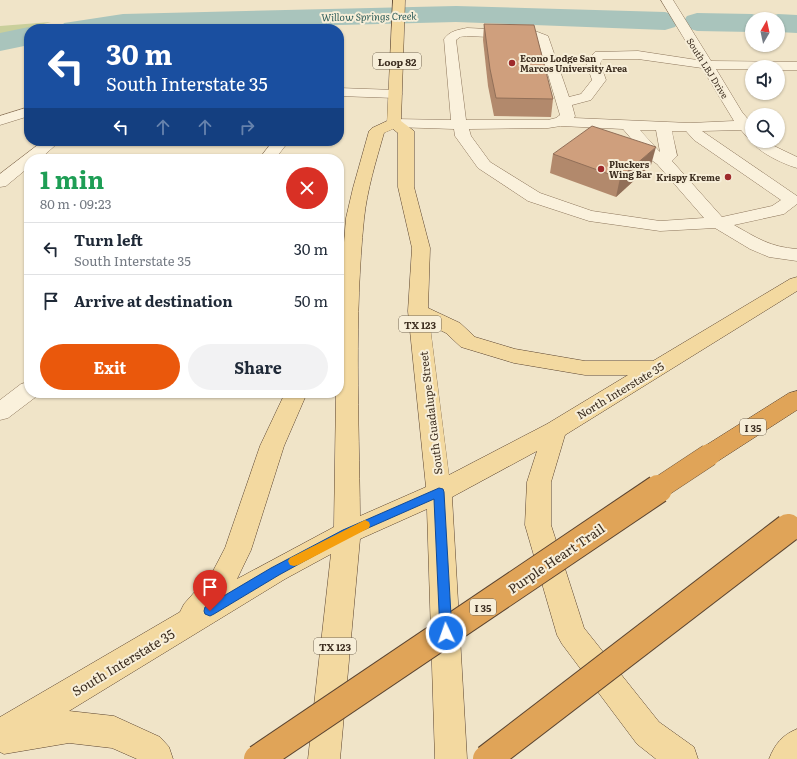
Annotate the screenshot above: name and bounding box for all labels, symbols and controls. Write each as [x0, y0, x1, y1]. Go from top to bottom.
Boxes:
water label: Willow Springs Creek [321, 8, 417, 24]
north arrow [745, 12, 785, 52]
map controls [745, 12, 785, 148]
text: 30 m [106, 32, 172, 74]
street label: South LBJ Drive [684, 35, 733, 101]
icon: left [40, 40, 92, 92]
place label: Econo Lodge San Marcos University Area [520, 51, 628, 75]
road number: Loop 82 [373, 53, 421, 69]
marker: Econo Lodge San Marcos University Area [507, 58, 517, 68]
button: sound [745, 60, 785, 100]
text: South Interstate 35 [106, 70, 268, 97]
button: search [745, 108, 785, 148]
icon: left [110, 116, 132, 138]
icon: ahead [152, 116, 174, 138]
icon: ahead [194, 116, 216, 138]
icon: right [236, 116, 258, 138]
place label: Pluckers Wing Bar [609, 157, 652, 181]
text: 1 min [40, 161, 104, 196]
marker: Pluckers Wing Bar [596, 164, 606, 174]
button: close [286, 167, 328, 209]
place label: Krispy Kreme [656, 170, 720, 184]
marker: Krispy Kreme [723, 172, 733, 182]
text: 80 m · 09:23 [40, 194, 112, 213]
text: Turn left [74, 228, 143, 251]
text: 30 m [294, 237, 328, 260]
icon: left [40, 238, 62, 260]
text: South Interstate 35 [74, 251, 191, 270]
text: Arrive at destination [74, 289, 233, 312]
text: 50 m [294, 289, 328, 312]
icon: arrive [40, 290, 62, 312]
road number: TX 123 [399, 316, 441, 332]
button: Exit [40, 344, 180, 390]
button: Share [188, 344, 328, 390]
street label: South Guadalupe Street [414, 350, 445, 476]
street label: North Interstate 35 [573, 357, 667, 422]
road number: I 35 [740, 419, 766, 435]
street label: Purple Heart Trail [504, 518, 609, 598]
pin [193, 570, 227, 611]
icon: arrive [199, 576, 221, 598]
road number: I 35 [470, 599, 496, 615]
position arrow [425, 612, 467, 654]
street label: South Interstate 35 [68, 624, 178, 700]
road number: TX 123 [314, 638, 356, 654]

